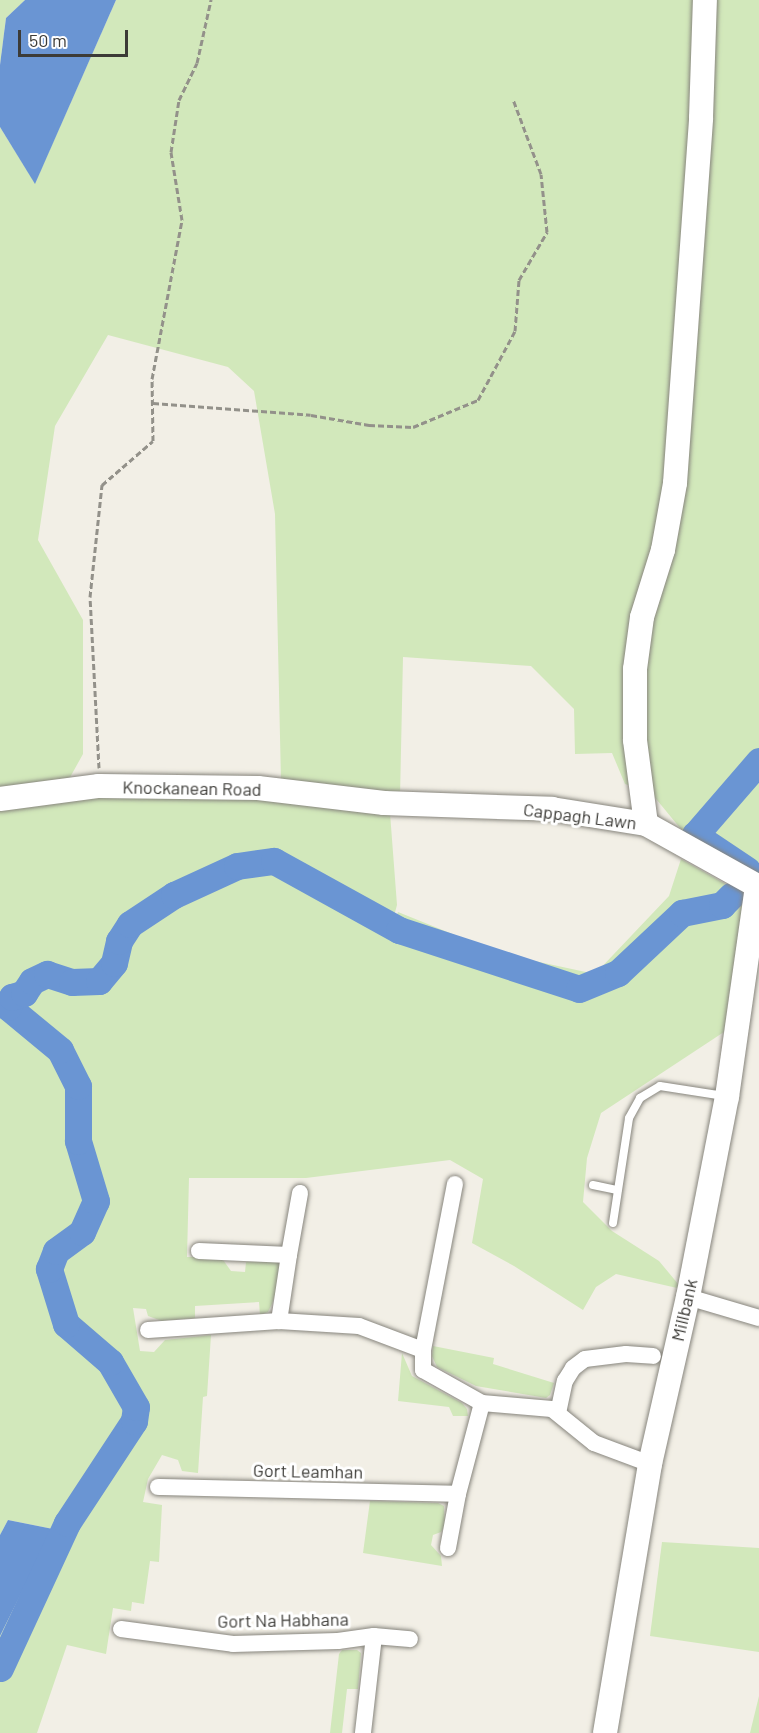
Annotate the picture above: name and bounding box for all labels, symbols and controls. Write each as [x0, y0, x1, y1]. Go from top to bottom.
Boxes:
scale bar [21, 18, 130, 56]
text: 50 m [29, 29, 67, 51]
street label: Knockanean Road [122, 776, 262, 800]
street label: Cappagh Lawn [522, 798, 638, 834]
street label: Millbank [666, 1277, 702, 1343]
street label: Gort Leamhan [253, 1459, 363, 1483]
street label: Gort Na Habhana [217, 1608, 349, 1632]

